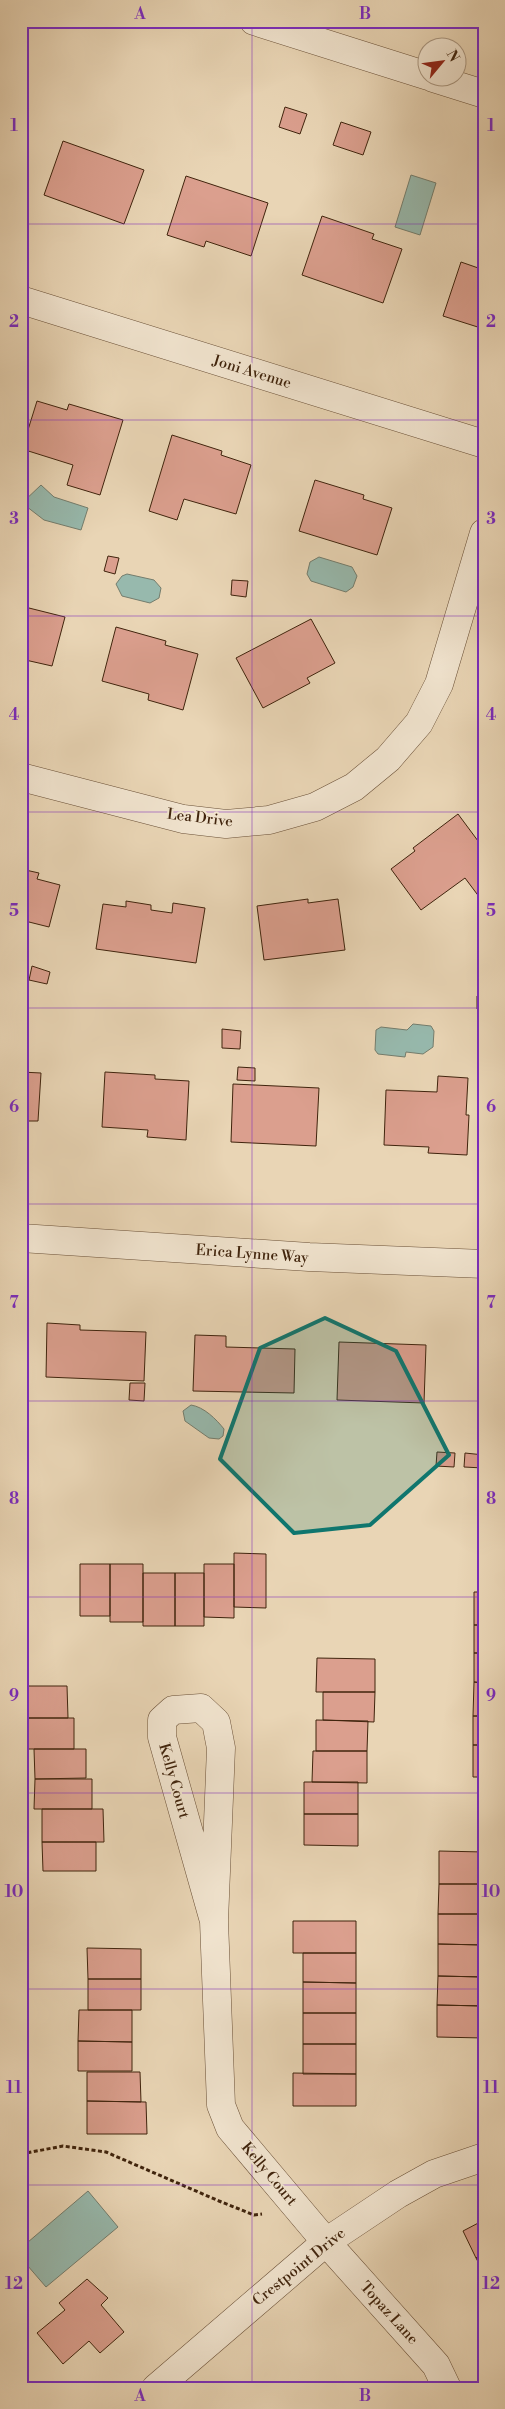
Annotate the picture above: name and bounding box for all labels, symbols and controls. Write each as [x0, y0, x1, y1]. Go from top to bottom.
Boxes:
text: A [133, 4, 146, 24]
text: B [359, 4, 371, 24]
north arrow [418, 38, 468, 88]
text: N [442, 47, 463, 65]
text: 1 [10, 116, 18, 136]
text: 1 [487, 116, 495, 136]
text: 2 [9, 312, 19, 332]
text: 2 [486, 312, 496, 332]
street label: Joni Avenue [209, 351, 294, 393]
text: 3 [9, 509, 19, 529]
text: 3 [486, 509, 496, 529]
text: 4 [9, 705, 20, 725]
text: 4 [486, 705, 497, 725]
street label: Lea Drive [166, 805, 234, 831]
text: 5 [9, 901, 19, 921]
text: 5 [486, 901, 496, 921]
text: 6 [9, 1097, 19, 1117]
text: 6 [486, 1097, 496, 1117]
street label: Erica Lynne Way [195, 1241, 310, 1267]
text: 7 [9, 1293, 19, 1313]
text: 7 [486, 1293, 496, 1313]
text: 8 [9, 1489, 19, 1509]
text: 8 [486, 1489, 496, 1509]
text: 9 [9, 1686, 19, 1706]
text: 9 [486, 1686, 496, 1706]
street label: Kelly Court [154, 1741, 194, 1821]
text: 10 [5, 1882, 23, 1902]
text: 10 [482, 1882, 500, 1902]
text: 11 [6, 2078, 22, 2098]
text: 11 [483, 2078, 499, 2098]
street label: Kelly Court [237, 2138, 302, 2210]
street label: Crestpoint Drive [249, 2224, 349, 2310]
text: 12 [5, 2274, 23, 2294]
text: 12 [482, 2274, 500, 2294]
street label: Topaz Lane [356, 2278, 422, 2348]
text: A [133, 2386, 146, 2406]
text: B [359, 2386, 371, 2406]

